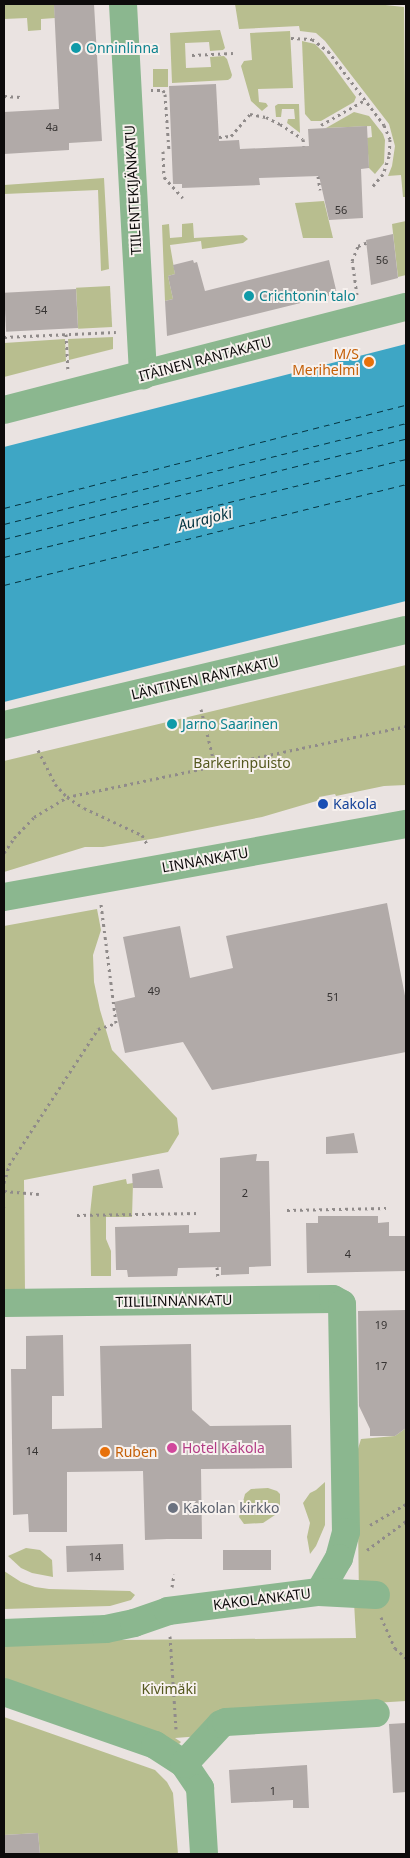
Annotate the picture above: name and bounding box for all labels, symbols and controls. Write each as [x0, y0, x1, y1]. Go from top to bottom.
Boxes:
place label: Onninlinna [86, 40, 159, 56]
marker: Onninlinna [70, 42, 82, 54]
house number: 4a [46, 120, 58, 134]
street label: TIILENTEKIJÄNKATU [121, 125, 145, 255]
house number: 56 [335, 203, 347, 217]
house number: 56 [376, 253, 388, 267]
place label: Crichtonin talo [259, 288, 356, 304]
marker: Crichtonin talo [243, 290, 255, 302]
house number: 54 [35, 303, 47, 317]
street label: ITÄINEN RANTAKATU [137, 333, 273, 385]
place label: M/S Merihelmi [292, 346, 359, 378]
marker: M/S Merihelmi [363, 356, 375, 368]
water label: Aurajoki [176, 504, 234, 534]
street label: LÄNTINEN RANTAKATU [130, 653, 280, 703]
place label: Jarno Saarinen [182, 716, 278, 732]
marker: Jarno Saarinen [166, 718, 178, 730]
park label: Barkerinpuisto [193, 755, 291, 771]
place label: Kakola [333, 796, 377, 812]
marker: Kakola [317, 798, 329, 810]
street label: LINNANKATU [160, 844, 250, 876]
house number: 49 [148, 984, 160, 998]
house number: 51 [327, 990, 339, 1004]
house number: 2 [242, 1186, 248, 1200]
house number: 4 [345, 1247, 351, 1261]
street label: TIILILINNANKATU [115, 1292, 233, 1310]
house number: 19 [375, 1318, 387, 1332]
house number: 17 [375, 1359, 387, 1373]
place label: Hotel Kakola [182, 1440, 265, 1456]
marker: Hotel Kakola [166, 1442, 178, 1454]
house number: 14 [26, 1444, 38, 1458]
place label: Ruben [115, 1444, 158, 1460]
marker: Ruben [99, 1446, 111, 1458]
place label: Kakolan kirkko [183, 1500, 280, 1516]
marker: Kakolan kirkko [167, 1502, 179, 1514]
house number: 14 [89, 1550, 101, 1564]
street label: KAKOLANKATU [212, 1585, 312, 1613]
park label: Kivimäki [141, 1681, 197, 1697]
house number: 1 [270, 1784, 276, 1798]

